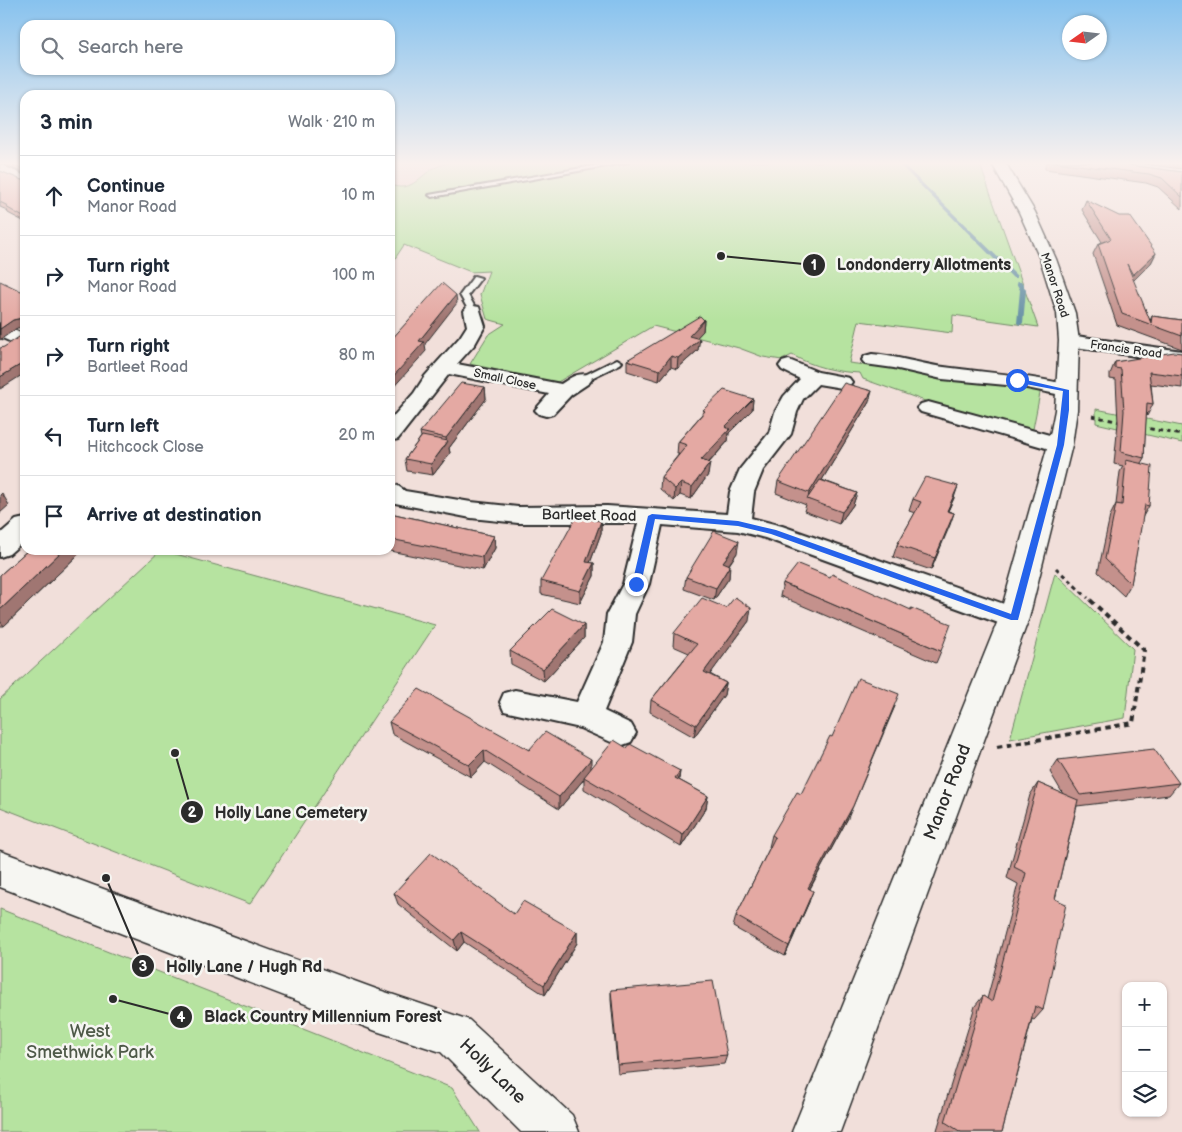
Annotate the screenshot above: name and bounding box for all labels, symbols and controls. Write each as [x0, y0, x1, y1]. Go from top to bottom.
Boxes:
north arrow [1062, 15, 1107, 60]
search box [20, 20, 395, 75]
icon: search [38, 34, 66, 62]
text: Search here [78, 36, 183, 59]
text: 3 min [40, 110, 93, 135]
text: Walk · 210 m [288, 113, 375, 132]
text: Continue [87, 175, 165, 198]
icon: ahead [40, 182, 68, 210]
text: 10 m [342, 186, 375, 205]
text: Manor Road [87, 198, 177, 217]
callout: Londonderry Allotments [802, 249, 1022, 280]
street label: Manor Road [1037, 251, 1072, 320]
text: Turn right [87, 255, 170, 278]
text: 1 [811, 256, 817, 275]
text: Londonderry Allotments [837, 256, 1011, 275]
icon: right [40, 262, 68, 290]
text: 100 m [332, 266, 375, 285]
text: Manor Road [87, 278, 177, 297]
text: Turn right [87, 335, 170, 358]
street label: Francis Road [1089, 337, 1163, 362]
icon: right [40, 342, 68, 370]
text: 80 m [339, 346, 375, 365]
text: Bartleet Road [87, 358, 188, 377]
street label: Small Close [472, 366, 538, 393]
route start [1006, 369, 1029, 392]
text: Turn left [87, 415, 159, 438]
icon: left [40, 422, 68, 450]
text: 20 m [339, 426, 375, 445]
text: Hitchcock Close [87, 438, 204, 457]
icon: arrive [40, 502, 68, 530]
text: Arrive at destination [87, 504, 262, 527]
street label: Bartleet Road [541, 505, 637, 526]
route end [625, 573, 648, 596]
street label: Manor Road [920, 741, 975, 843]
callout: Holly Lane Cemetery [179, 797, 377, 828]
text: 2 [188, 803, 197, 822]
text: Holly Lane Cemetery [215, 804, 368, 823]
callout: Holly Lane / Hugh Rd [131, 951, 332, 982]
text: 3 [139, 957, 148, 976]
text: Holly Lane / Hugh Rd [166, 958, 322, 977]
map controls [1122, 982, 1167, 1117]
button: + [1122, 982, 1167, 1027]
callout: Black Country Millennium Forest [169, 1001, 452, 1032]
text: 4 [177, 1008, 186, 1027]
text: Black Country Millennium Forest [204, 1008, 443, 1027]
park label: West Smethwick Park [26, 1021, 154, 1063]
button: − [1122, 1027, 1167, 1072]
street label: Holly Lane [455, 1035, 530, 1108]
button: layers [1122, 1072, 1167, 1117]

